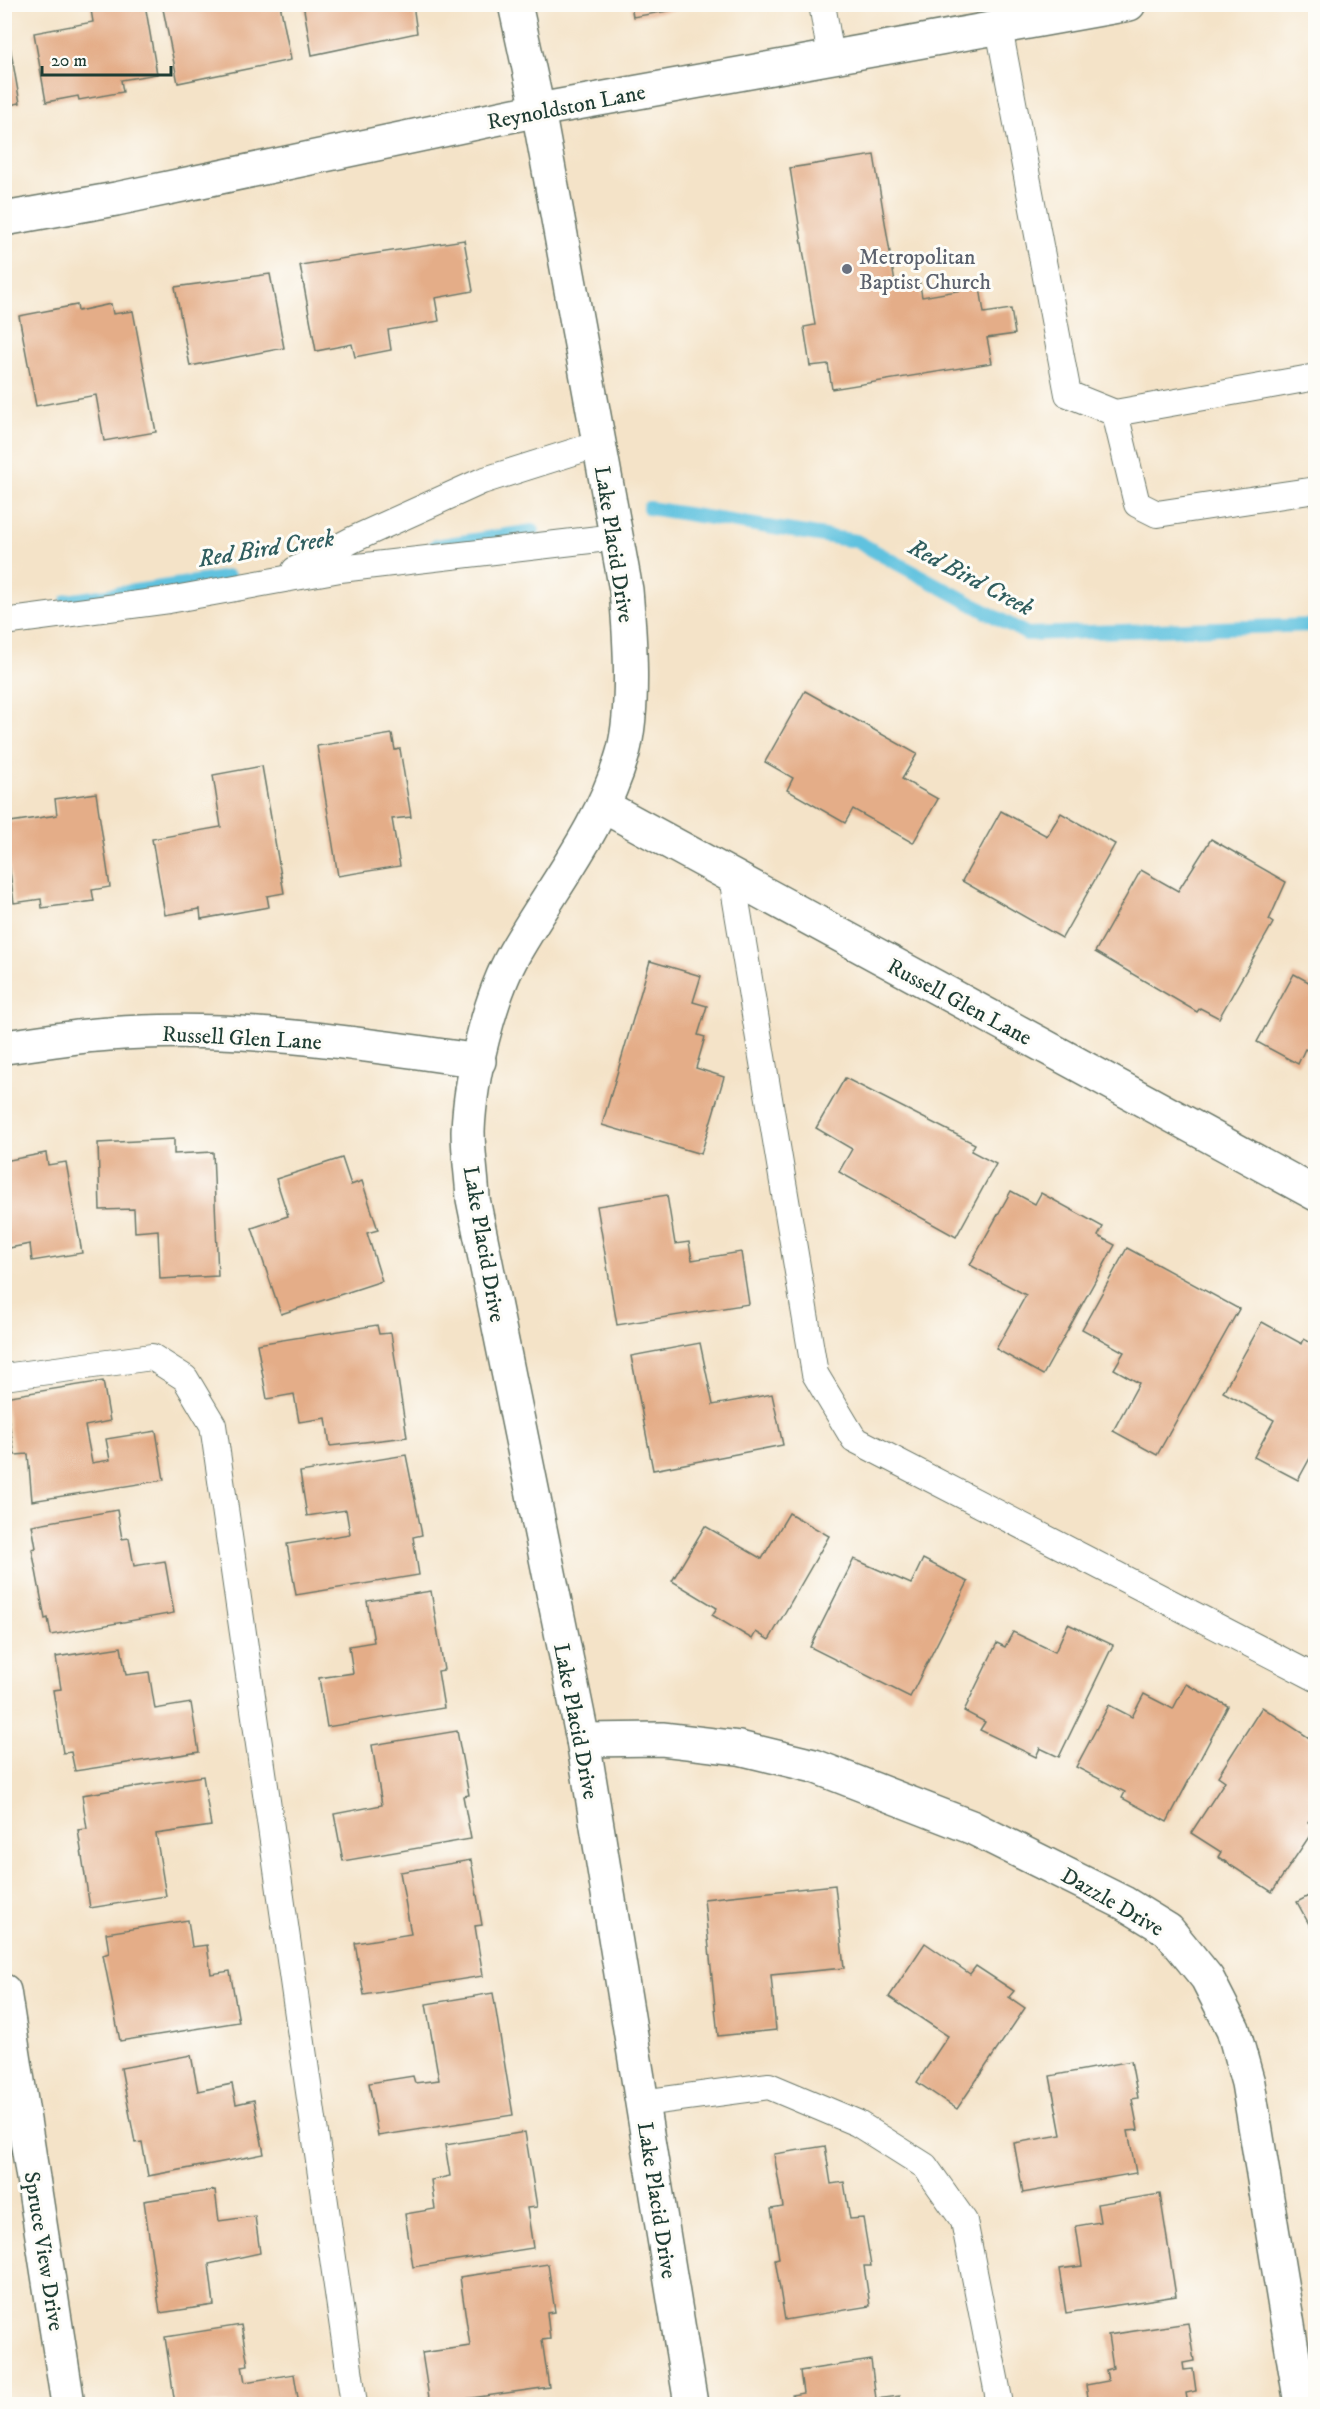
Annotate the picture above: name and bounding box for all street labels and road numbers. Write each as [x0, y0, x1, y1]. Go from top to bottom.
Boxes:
street label: Reynoldston Lane [485, 79, 648, 136]
street label: Lake Placid Drive [588, 464, 639, 624]
street label: Russell Glen Lane [882, 953, 1036, 1052]
street label: Russell Glen Lane [161, 1021, 322, 1056]
street label: Lake Placid Drive [456, 1164, 511, 1325]
street label: Lake Placid Drive [547, 1641, 604, 1802]
street label: Dazzle Drive [1056, 1862, 1168, 1943]
street label: Lake Placid Drive [631, 2120, 682, 2280]
street label: Spruce View Drive [18, 2170, 69, 2333]

